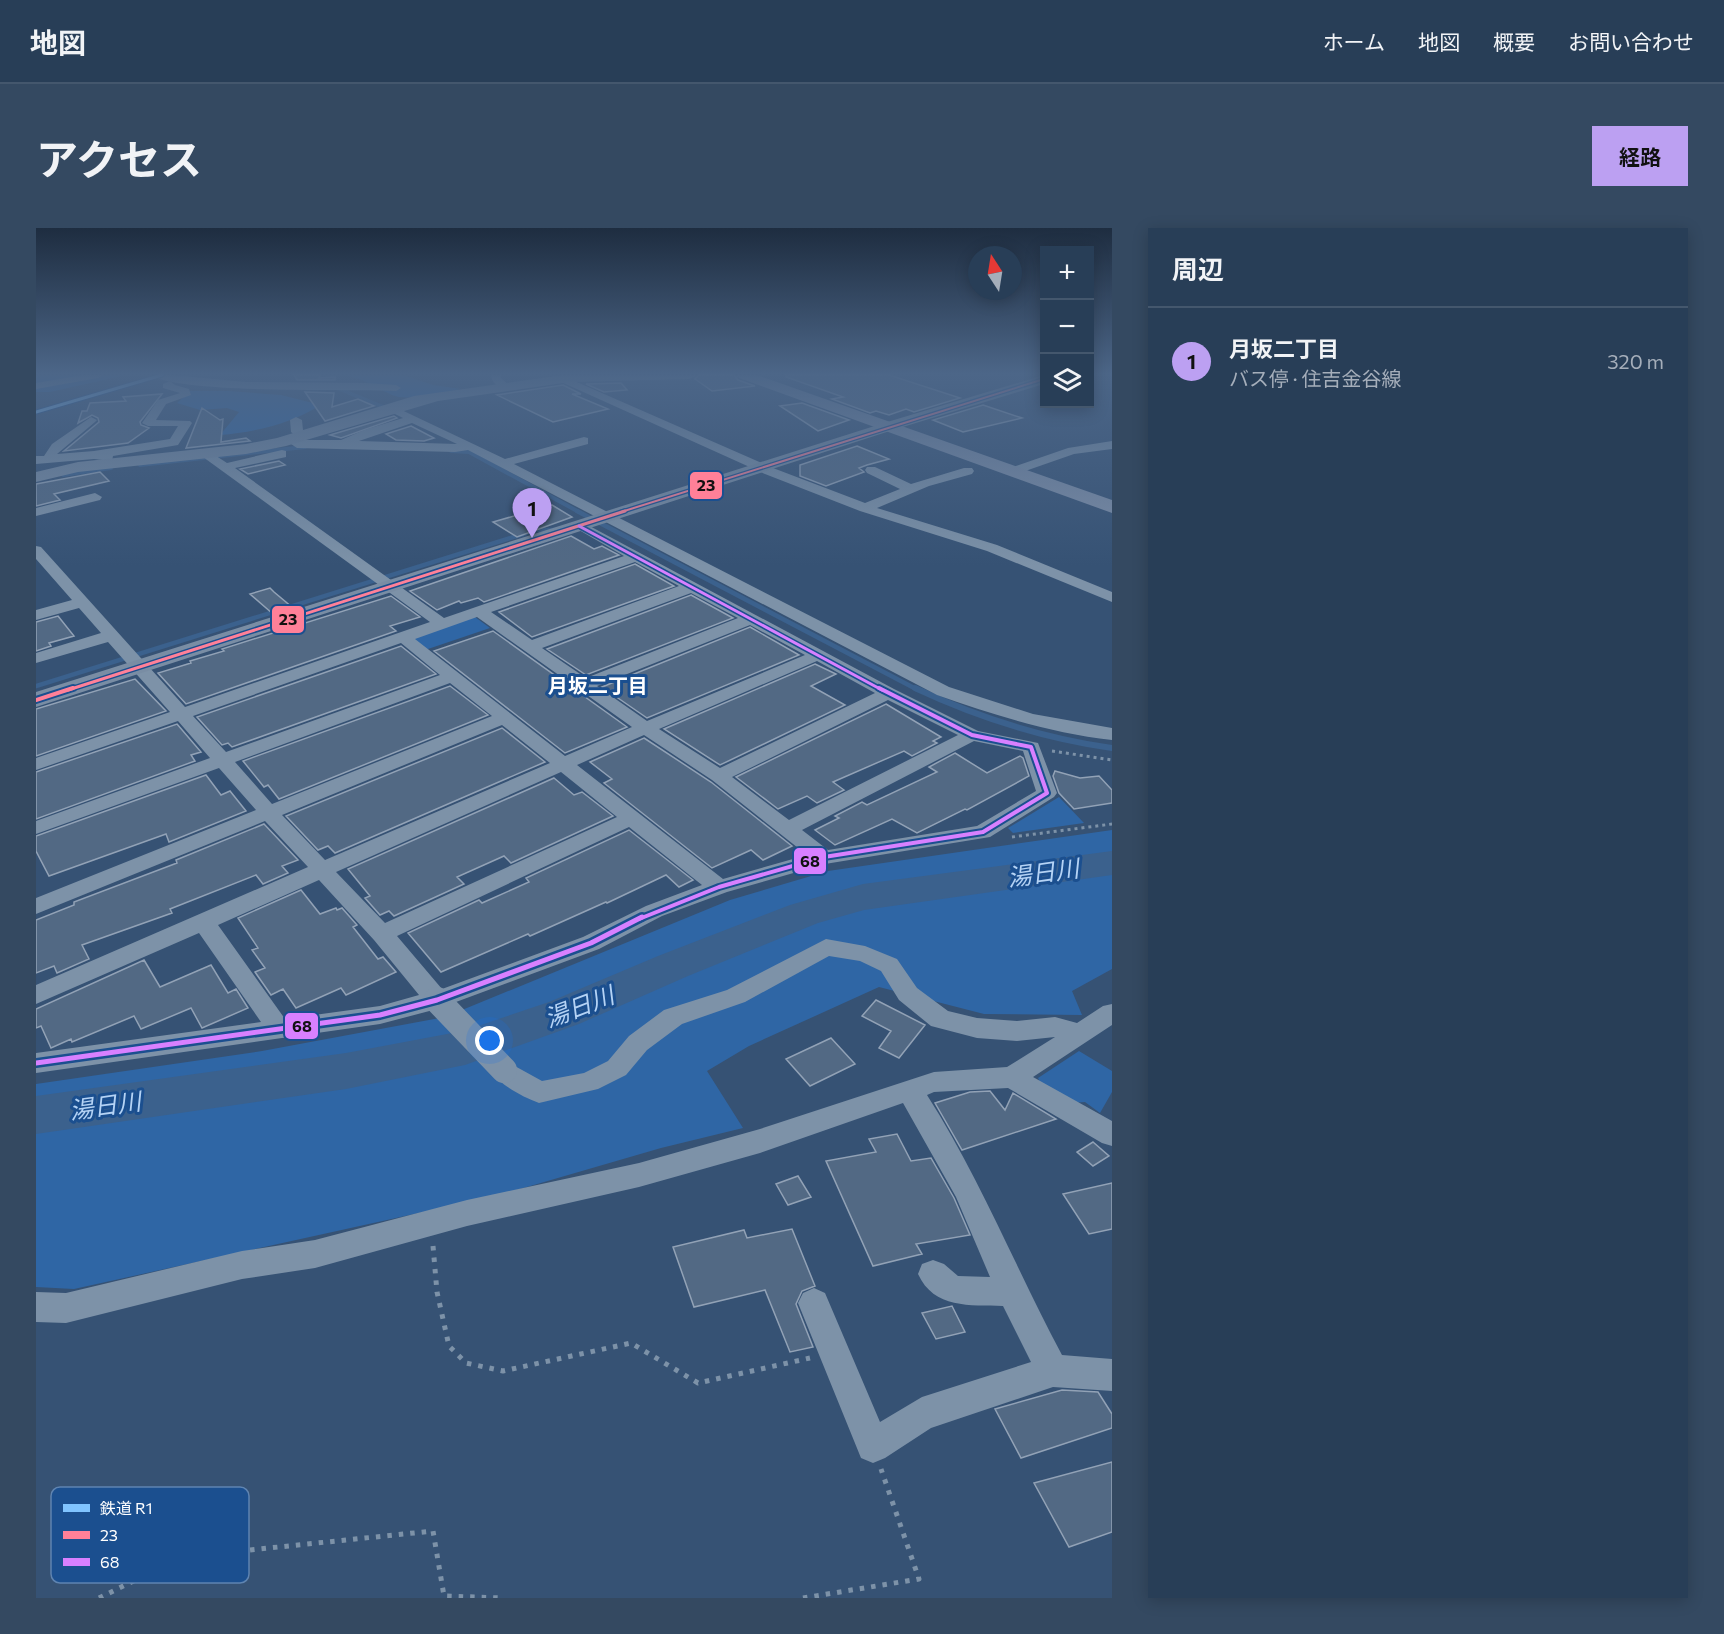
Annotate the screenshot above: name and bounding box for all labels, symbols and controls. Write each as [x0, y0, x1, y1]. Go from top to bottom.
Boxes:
text: 地図 [30, 25, 86, 59]
text: ホーム [1323, 29, 1385, 54]
text: 地図 [1418, 29, 1460, 54]
text: 概要 [1493, 29, 1535, 54]
text: お問い合わせ [1568, 29, 1694, 54]
button: 経路 [1592, 126, 1688, 186]
text: アクセス [36, 132, 202, 184]
north arrow [968, 246, 1022, 300]
map controls [1040, 246, 1094, 408]
button: + [1040, 246, 1094, 300]
text: 周辺 [1172, 253, 1224, 284]
button: − [1040, 300, 1094, 354]
text: 月坂二丁目 [1229, 335, 1339, 362]
text: 1 [1187, 349, 1196, 373]
text: 320 m [1607, 349, 1664, 373]
button: layers [1040, 354, 1094, 408]
text: バス停 · 住吉金谷線 [1229, 366, 1401, 390]
line badge: 23 [689, 471, 723, 500]
text: 23 [697, 475, 715, 494]
pin: 1 [512, 488, 552, 538]
line badge: 23 [271, 605, 305, 634]
text: 23 [279, 609, 297, 628]
district label: 月坂二丁目 [548, 673, 648, 697]
line badge: 68 [793, 847, 827, 875]
text: 68 [800, 851, 820, 870]
water label: 湯日川 [1005, 852, 1084, 891]
water label: 湯日川 [540, 978, 621, 1032]
line badge: 68 [284, 1012, 319, 1040]
text: 68 [292, 1016, 312, 1035]
your location [475, 1026, 504, 1055]
water label: 湯日川 [67, 1085, 146, 1124]
legend [51, 1487, 249, 1583]
text: 鉄道 R1 [100, 1498, 153, 1517]
text: 23 [100, 1525, 118, 1544]
text: 68 [100, 1552, 119, 1571]

